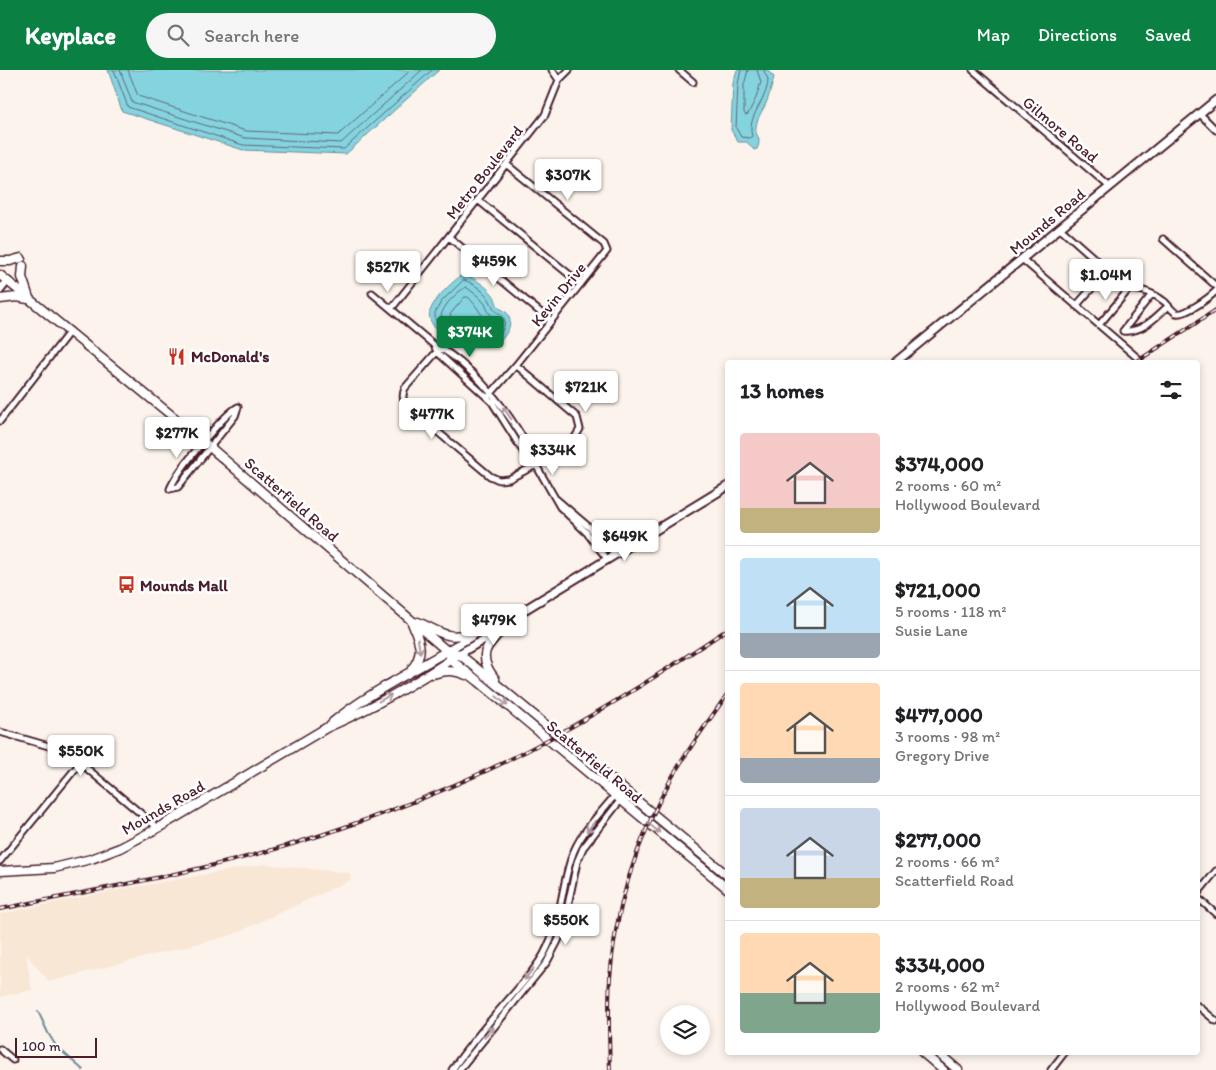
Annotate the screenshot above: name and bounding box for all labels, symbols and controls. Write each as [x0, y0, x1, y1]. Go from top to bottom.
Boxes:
search box [146, 13, 496, 58]
text: Keyplace [25, 21, 116, 50]
icon: search [164, 21, 192, 49]
text: Search here [204, 24, 299, 47]
text: Map [977, 24, 1010, 46]
text: Directions [1038, 24, 1117, 46]
text: Saved [1145, 24, 1191, 46]
street label: Gilmore Road [1019, 92, 1102, 167]
street label: Metro Boulevard [442, 121, 527, 223]
pin: $307K [533, 158, 603, 201]
text: $307K [546, 165, 590, 184]
street label: Mounds Road [1006, 184, 1089, 259]
pin: $459K [459, 244, 529, 287]
pin: $527K [353, 250, 423, 293]
text: $459K [472, 251, 516, 270]
text: $527K [366, 257, 410, 276]
street label: Kevin Drive [527, 258, 590, 330]
pin: $1.04M [1065, 258, 1147, 301]
text: $1.04M [1080, 265, 1132, 284]
pin: $374K [435, 316, 505, 358]
text: $374K [448, 322, 492, 341]
restaurant icon: McDonald's [167, 346, 187, 366]
place label: McDonald's [191, 347, 269, 366]
pin: $721K [551, 370, 621, 413]
icon: filters [1157, 376, 1185, 404]
text: $721K [565, 377, 607, 396]
text: 13 homes [740, 378, 824, 403]
pin: $477K [397, 398, 467, 440]
text: $477K [410, 404, 454, 423]
one-way arrow [502, 406, 512, 420]
pin: $277K [142, 416, 212, 459]
text: $277K [156, 423, 198, 442]
pin: $334K [518, 434, 588, 476]
text: $334K [530, 440, 576, 459]
text: $374,000 [895, 451, 984, 476]
street label: Scatterfield Road [241, 453, 343, 546]
icon: home [780, 453, 840, 513]
text: 2 rooms · 60 m² [895, 476, 1001, 495]
text: Hollywood Boulevard [895, 495, 1040, 514]
pin: $649K [590, 520, 660, 562]
text: $649K [603, 526, 647, 545]
bus stop icon: Mounds Mall [116, 575, 136, 595]
place label: Mounds Mall [140, 576, 228, 595]
text: $721,000 [895, 577, 981, 602]
icon: home [780, 578, 840, 638]
text: 5 rooms · 118 m² [895, 602, 1006, 621]
pin: $479K [459, 604, 529, 646]
text: $479K [472, 610, 516, 629]
text: Susie Lane [895, 621, 968, 640]
one-way arrow [414, 638, 424, 654]
one-way arrow [377, 693, 392, 702]
one-way arrow [496, 696, 509, 707]
text: $477,000 [895, 702, 983, 727]
icon: home [780, 703, 840, 763]
street label: Scatterfield Road [543, 716, 647, 807]
text: 3 rooms · 98 m² [895, 727, 1000, 746]
pin: $550K [46, 734, 116, 777]
text: $550K [59, 741, 104, 760]
text: Gregory Drive [895, 746, 989, 765]
street label: Mounds Road [118, 776, 208, 839]
one-way arrow [585, 819, 596, 832]
one-way arrow [647, 822, 660, 833]
text: $277,000 [895, 827, 981, 852]
icon: home [780, 828, 840, 888]
text: 2 rooms · 66 m² [895, 852, 1000, 871]
text: Scatterfield Road [895, 871, 1014, 890]
pin: $550K [531, 904, 601, 946]
text: $550K [544, 910, 589, 929]
text: $334,000 [895, 952, 985, 977]
icon: home [780, 953, 840, 1013]
one-way arrow [524, 967, 535, 980]
text: 2 rooms · 62 m² [895, 977, 1000, 996]
text: Hollywood Boulevard [895, 996, 1040, 1015]
map controls [660, 1005, 710, 1055]
button: layers [660, 1005, 710, 1055]
one-way arrow [484, 1026, 495, 1039]
scale bar [15, 1035, 98, 1058]
text: 100 m [22, 1038, 61, 1055]

